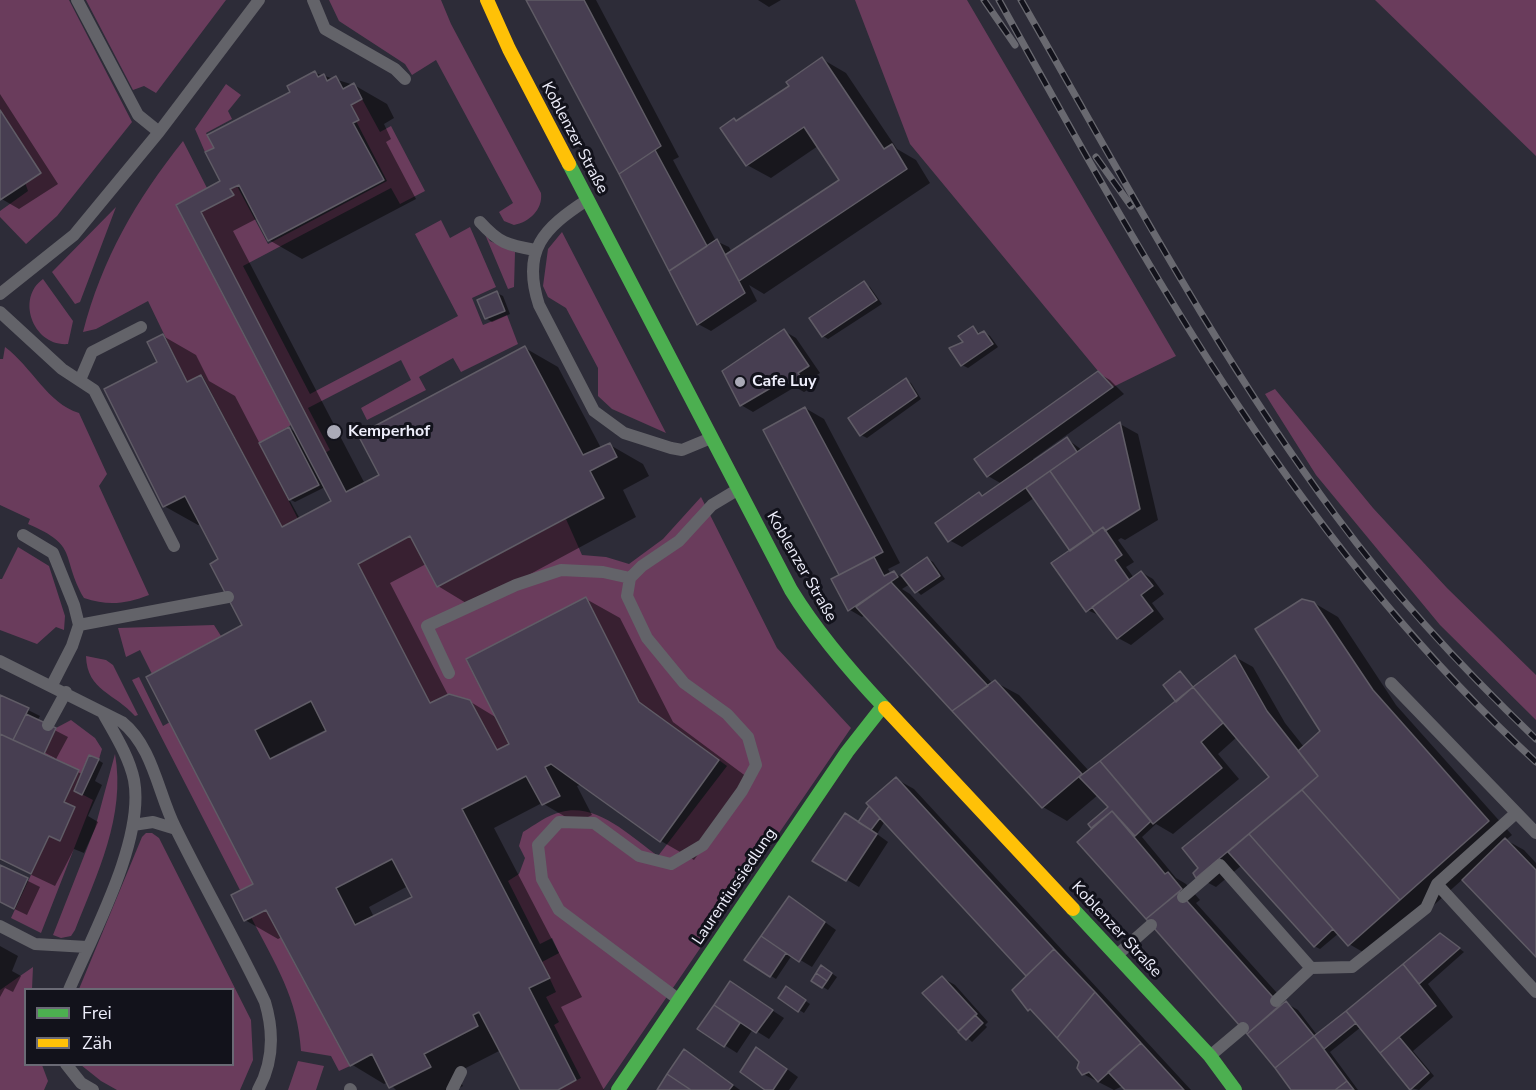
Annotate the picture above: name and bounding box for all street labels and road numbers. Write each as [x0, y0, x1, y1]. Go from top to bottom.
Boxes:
street label: Koblenzer Straße [536, 79, 612, 197]
street label: Koblenzer Straße [762, 509, 840, 625]
street label: Laurentiussiedlung [689, 825, 781, 949]
street label: Koblenzer Straße [1067, 878, 1165, 982]

